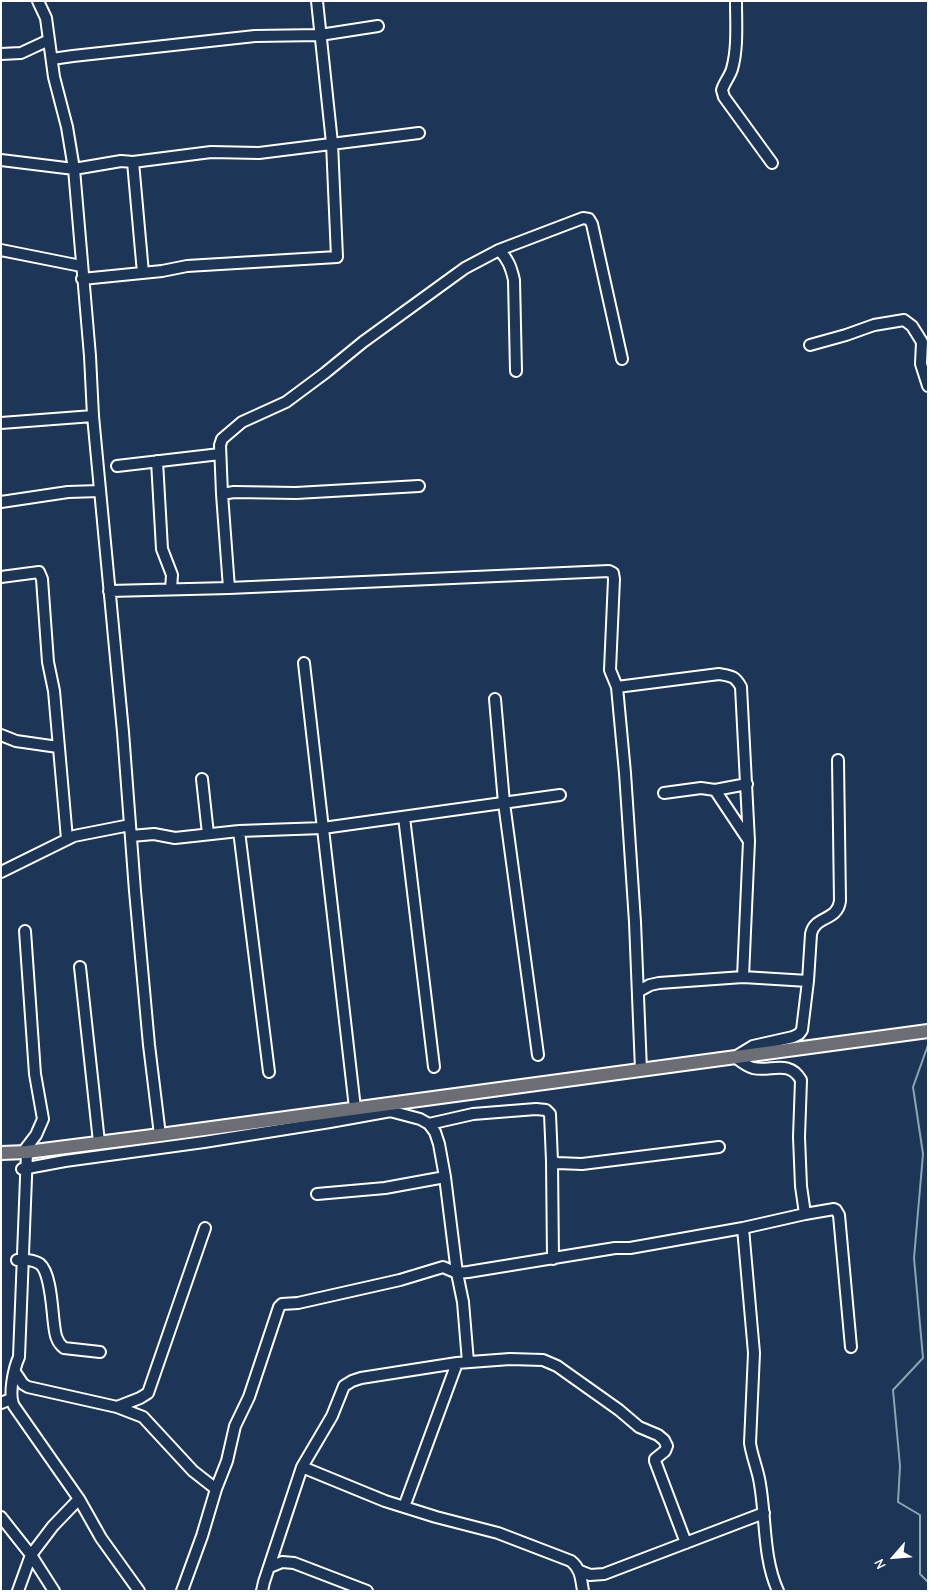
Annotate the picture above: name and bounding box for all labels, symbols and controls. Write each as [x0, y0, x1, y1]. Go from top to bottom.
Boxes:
north arrow [869, 1532, 919, 1582]
text: N [871, 1556, 890, 1572]

